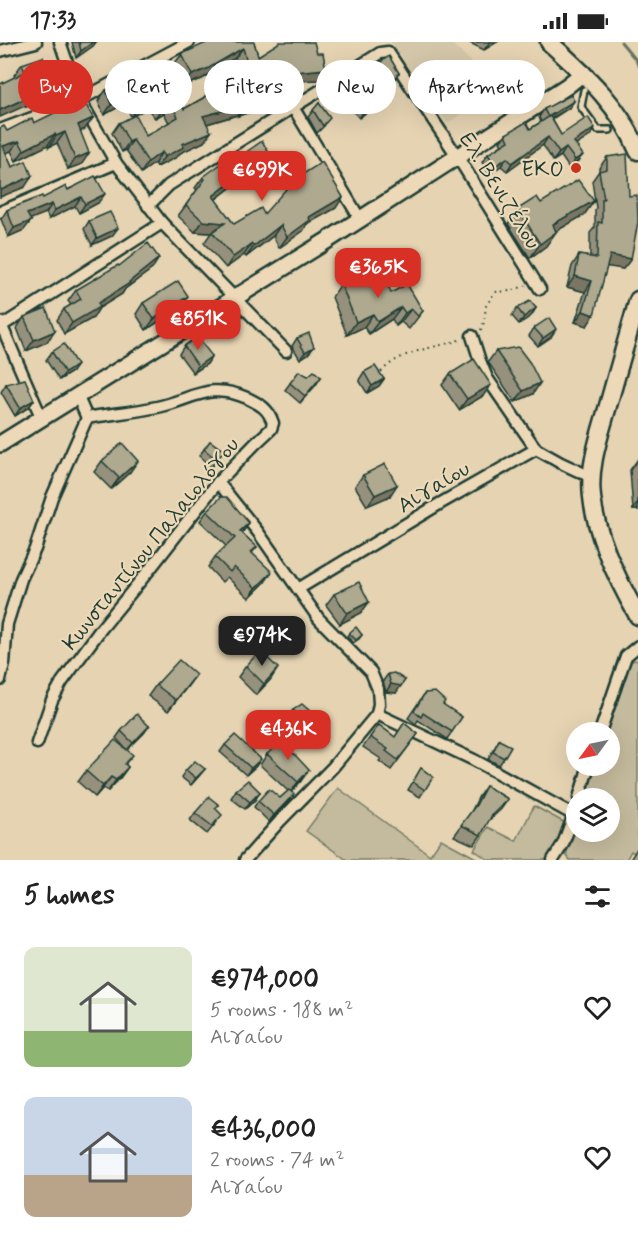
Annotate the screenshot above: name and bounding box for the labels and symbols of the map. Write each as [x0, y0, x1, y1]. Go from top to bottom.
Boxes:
street label: Ελ. Βενιζέλου [452, 127, 547, 255]
pin: €699K [220, 151, 304, 202]
place label: EKO [521, 156, 564, 184]
marker: EKO [569, 161, 583, 175]
pin: €365K [336, 248, 420, 299]
pin: €851K [156, 300, 240, 351]
street label: Κωνσταντίνου Παλαιολόγου [57, 432, 246, 657]
street label: Αιγαίου [393, 455, 475, 520]
pin: €974K [220, 616, 304, 667]
pin: €436K [246, 710, 330, 761]
north arrow [566, 722, 620, 776]

